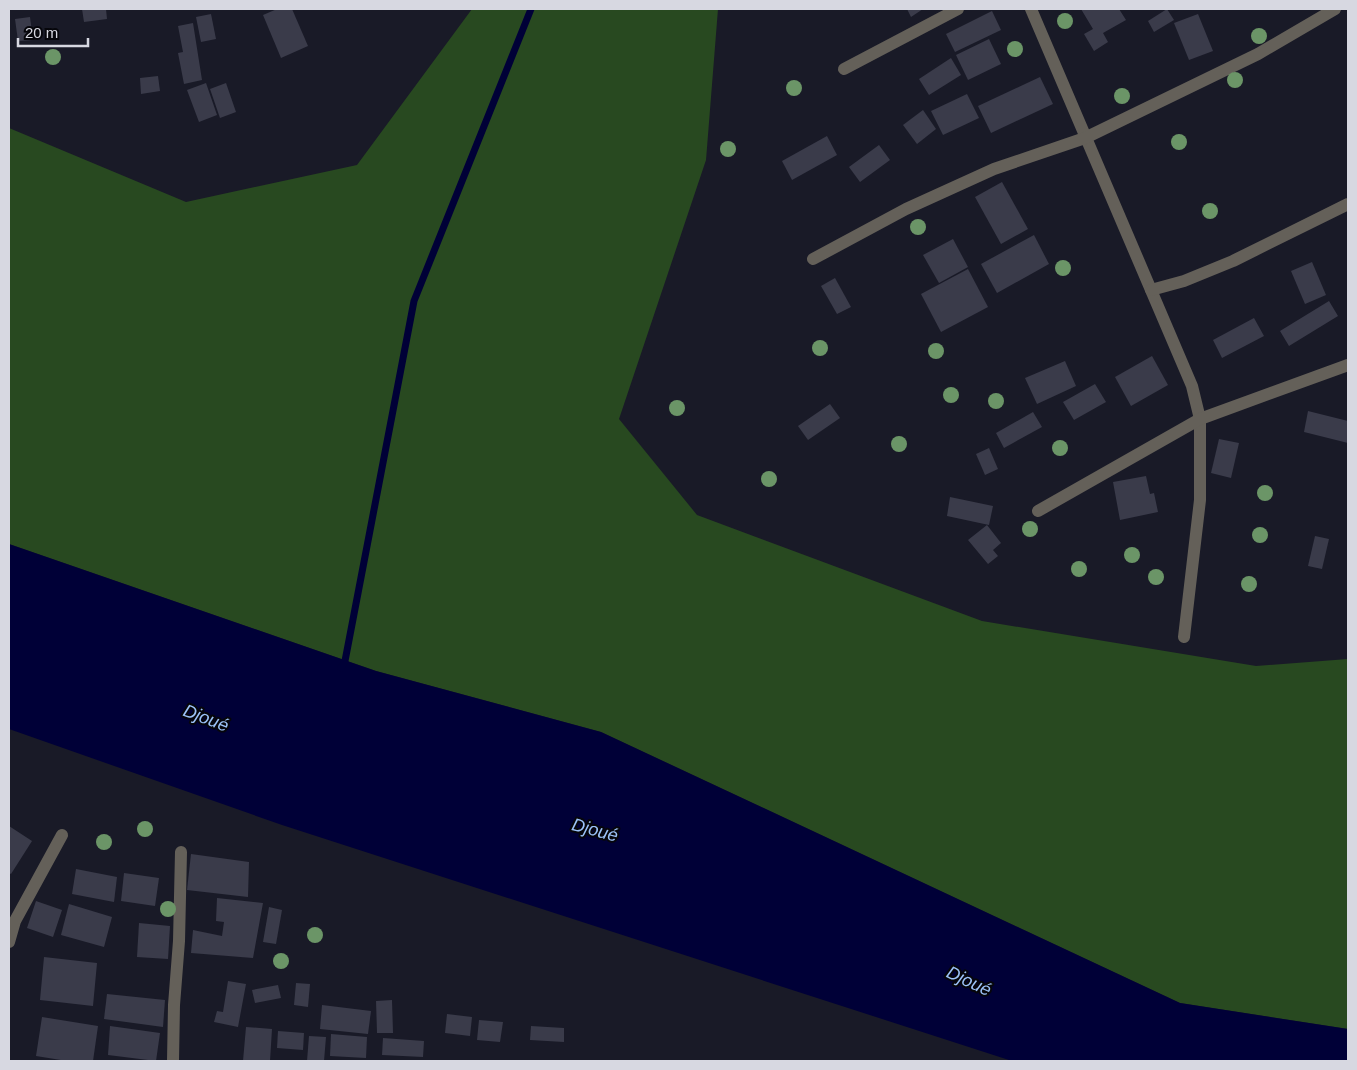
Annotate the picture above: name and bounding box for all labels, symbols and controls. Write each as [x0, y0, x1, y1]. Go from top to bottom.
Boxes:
scale bar [18, 15, 88, 47]
text: 20 m [25, 24, 58, 41]
water label: Djoué [180, 700, 232, 736]
water label: Djoué [570, 814, 620, 846]
water label: Djoué [943, 962, 995, 1000]

